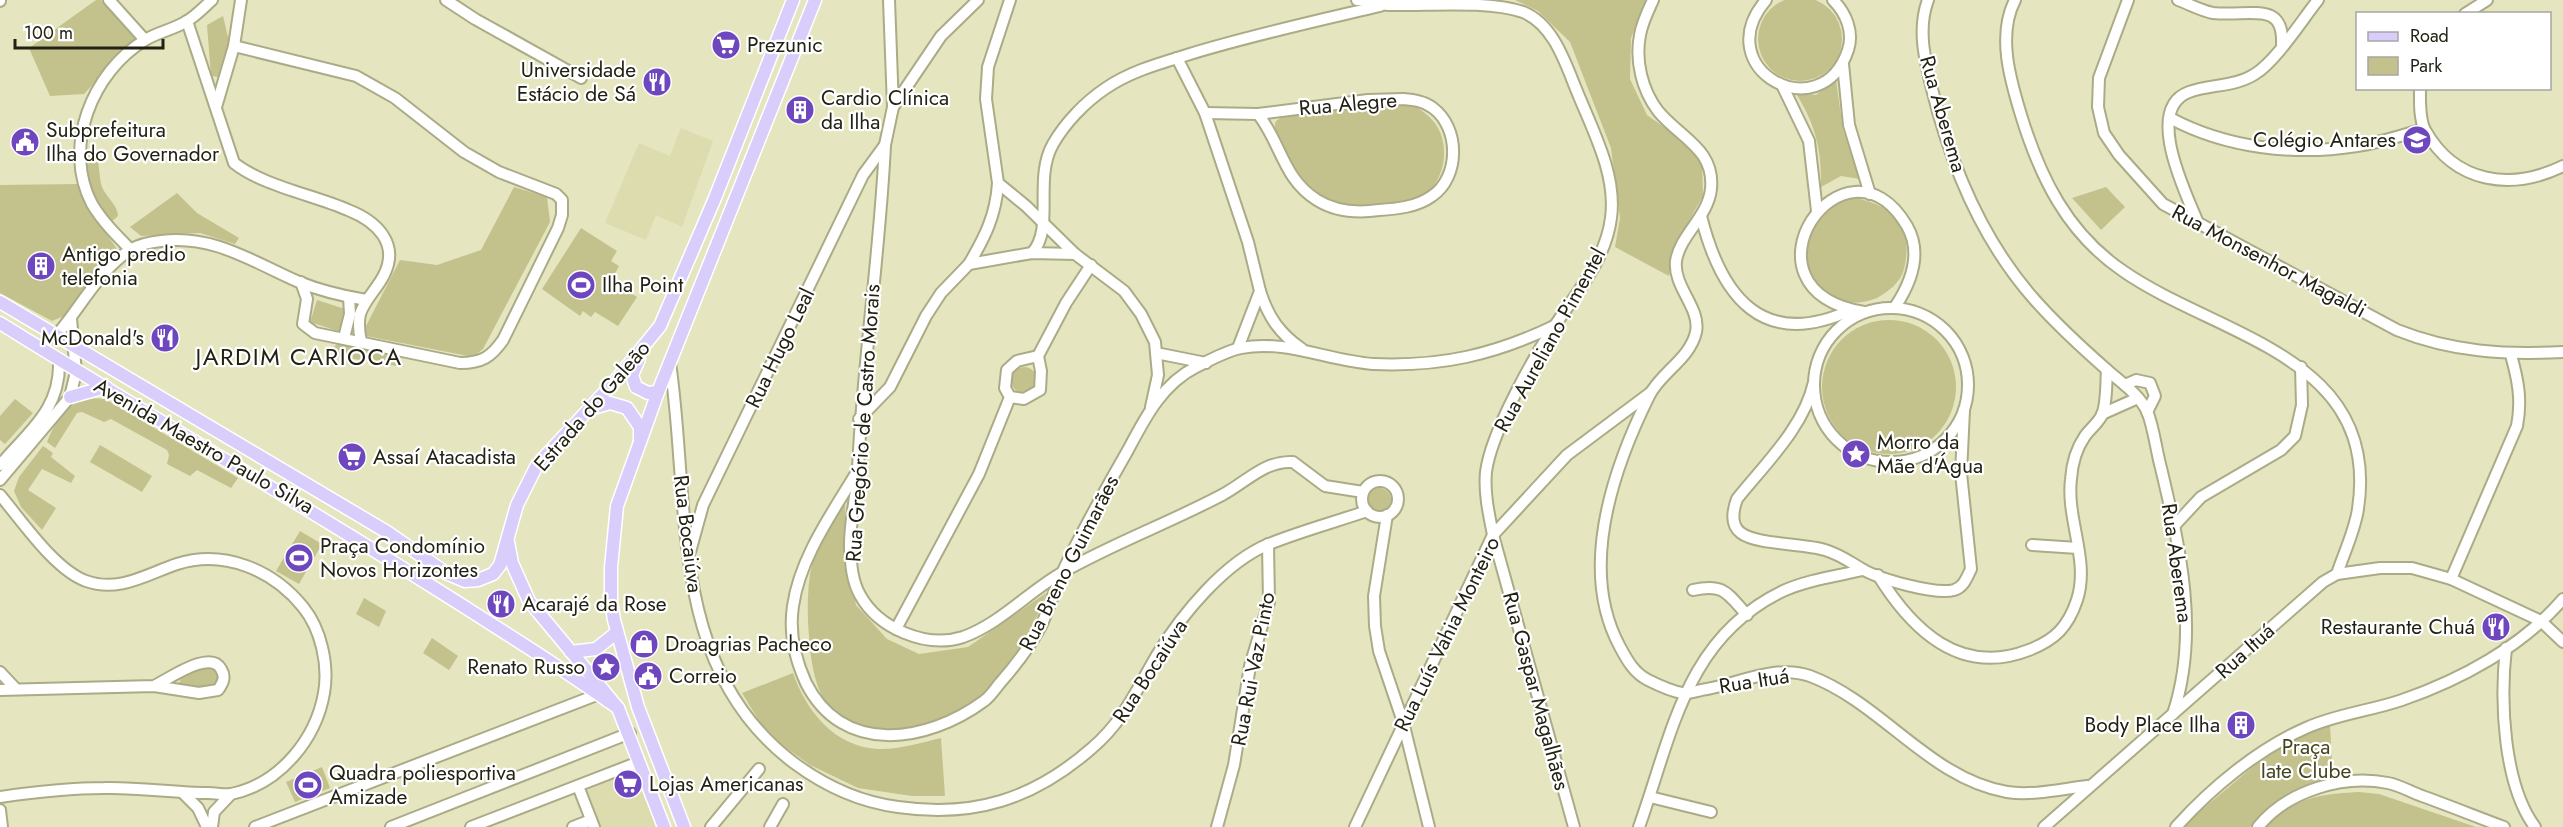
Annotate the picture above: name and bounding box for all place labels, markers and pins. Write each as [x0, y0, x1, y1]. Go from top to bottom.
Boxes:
supermarket icon: Prezunic [710, 29, 742, 61]
place label: Prezunic [747, 30, 822, 60]
place label: Universidade Estácio de Sá [517, 55, 636, 109]
restaurant icon: Universidade Estácio de Sá [641, 66, 673, 98]
place label: Cardio Clínica da Ilha [821, 83, 949, 137]
building icon: Cardio Clínica da Ilha [784, 94, 816, 126]
place label: Subprefeitura Ilha do Governador [46, 115, 220, 169]
school or university icon: Colégio Antares [2401, 124, 2433, 156]
place label: Colégio Antares [2253, 125, 2396, 155]
public building icon: Subprefeitura Ilha do Governador [9, 126, 41, 158]
place label: Antigo predio telefonia [62, 239, 186, 293]
building icon: Antigo predio telefonia [25, 250, 57, 282]
sports icon: Ilha Point [565, 269, 597, 301]
place label: Ilha Point [602, 270, 683, 300]
restaurant icon: McDonald's [149, 322, 181, 354]
place label: McDonald's [41, 323, 144, 353]
place label: Morro da Mãe d'Água [1877, 427, 1983, 481]
place icon: Morro da Mãe d'Água [1840, 438, 1872, 470]
supermarket icon: Assaí Atacadista [336, 441, 368, 473]
place label: Assaí Atacadista [373, 442, 516, 472]
place label: Praça Condomínio Novos Horizontes [320, 531, 485, 585]
sports icon: Praça Condomínio Novos Horizontes [283, 542, 315, 574]
restaurant icon: Acarajé da Rose [485, 588, 517, 620]
place label: Acarajé da Rose [522, 589, 667, 619]
restaurant icon: Restaurante Chuá [2480, 611, 2512, 643]
place label: Restaurante Chuá [2321, 612, 2475, 642]
shop icon: Droagrias Pacheco [628, 628, 660, 660]
place label: Droagrias Pacheco [665, 629, 832, 659]
place icon: Renato Russo [590, 651, 622, 683]
place label: Renato Russo [467, 652, 585, 682]
public building icon: Correio [632, 660, 664, 692]
place label: Correio [669, 661, 737, 691]
building icon: Body Place Ilha [2225, 709, 2257, 741]
place label: Body Place Ilha [2085, 710, 2220, 740]
place label: Quadra poliesportiva Amizade [329, 758, 516, 812]
supermarket icon: Lojas Americanas [612, 768, 644, 800]
sports icon: Quadra poliesportiva Amizade [292, 769, 324, 801]
place label: Lojas Americanas [649, 769, 803, 799]

